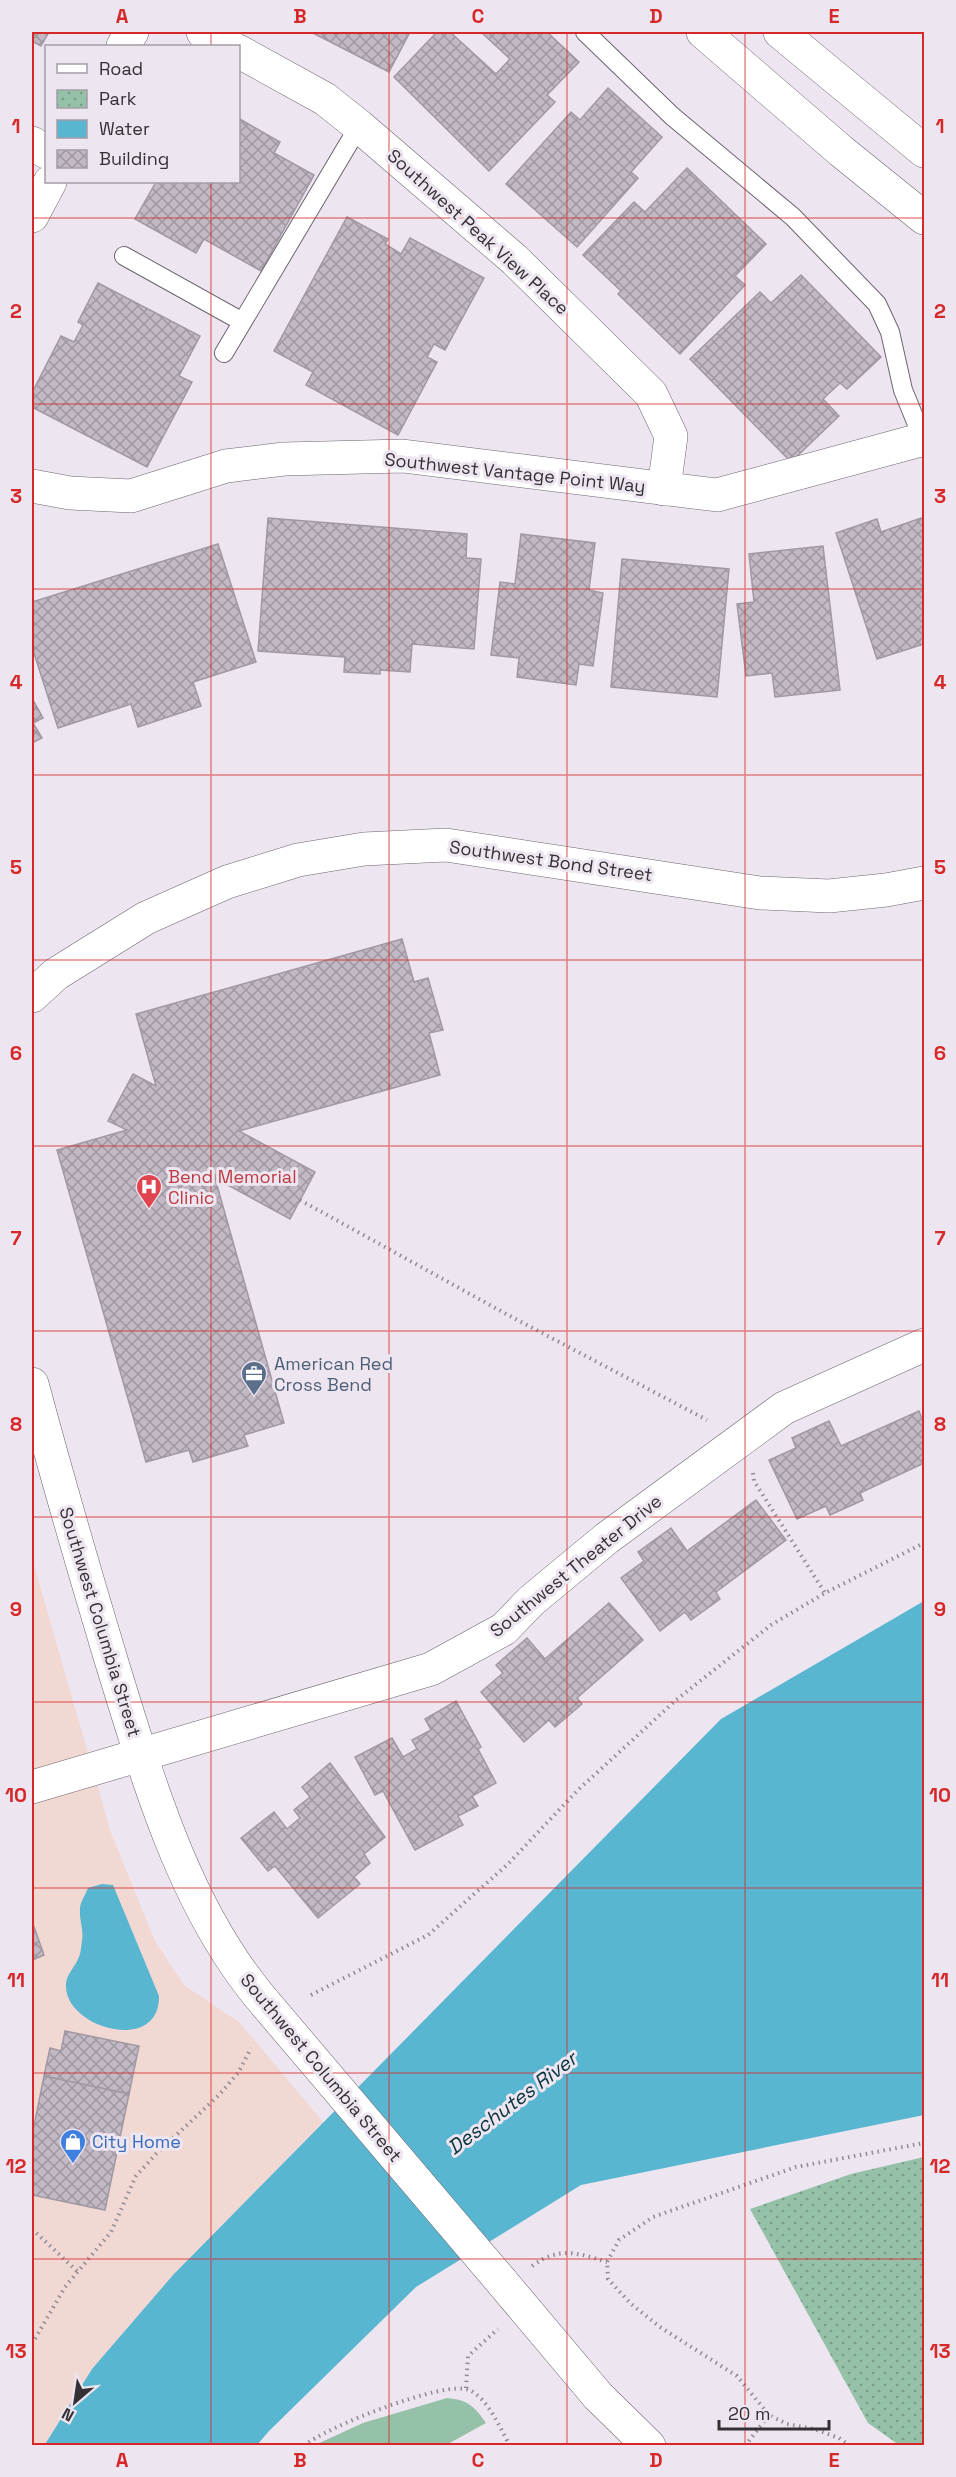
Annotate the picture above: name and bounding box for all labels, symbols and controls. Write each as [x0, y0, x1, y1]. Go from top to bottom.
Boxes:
text: A [116, 3, 129, 29]
text: B [293, 3, 307, 29]
text: C [472, 3, 485, 29]
text: D [649, 3, 663, 29]
text: E [828, 3, 840, 29]
legend [45, 45, 240, 183]
text: Road [99, 57, 143, 80]
text: Park [99, 87, 137, 110]
text: 1 [11, 113, 21, 139]
text: 1 [935, 113, 945, 139]
text: Water [99, 117, 150, 140]
street label: Southwest Peak View Place [383, 144, 574, 319]
text: Building [99, 147, 169, 170]
text: 2 [10, 298, 22, 324]
text: 2 [934, 298, 946, 324]
street label: Southwest Vantage Point Way [383, 447, 647, 498]
text: 3 [10, 483, 22, 509]
text: 3 [934, 483, 946, 509]
text: 4 [10, 669, 23, 695]
text: 4 [934, 669, 947, 695]
street label: Southwest Bond Street [448, 835, 654, 886]
text: 5 [10, 854, 22, 880]
text: 5 [934, 854, 946, 880]
text: 6 [10, 1040, 22, 1066]
text: 6 [934, 1040, 946, 1066]
place label: Bend Memorial Clinic [168, 1165, 297, 1209]
hospital icon: Bend Memorial Clinic [134, 1172, 164, 1210]
text: 7 [10, 1225, 22, 1251]
text: 7 [934, 1225, 946, 1251]
place label: American Red Cross Bend [274, 1352, 393, 1396]
office icon: American Red Cross Bend [239, 1359, 269, 1397]
text: 8 [10, 1411, 22, 1437]
text: 8 [934, 1411, 946, 1437]
street label: Southwest Theater Drive [485, 1489, 666, 1642]
street label: Southwest Columbia Street [55, 1504, 146, 1740]
text: 9 [10, 1596, 22, 1622]
text: 9 [934, 1596, 946, 1622]
text: 10 [5, 1782, 27, 1808]
text: 10 [929, 1782, 951, 1808]
text: 11 [7, 1967, 25, 1993]
text: 11 [931, 1967, 949, 1993]
street label: Southwest Columbia Street [236, 1969, 407, 2167]
water label: Deschutes River [442, 2044, 584, 2160]
shop icon: City Home [58, 2127, 88, 2165]
place label: City Home [92, 2130, 181, 2153]
text: 12 [6, 2153, 27, 2179]
text: 12 [930, 2153, 951, 2179]
text: 13 [5, 2338, 27, 2364]
text: 13 [929, 2338, 951, 2364]
north arrow [45, 2372, 105, 2432]
scale bar [719, 2393, 828, 2431]
text: 20 m [728, 2402, 771, 2425]
text: N [58, 2403, 78, 2426]
text: A [116, 2447, 129, 2473]
text: B [293, 2447, 307, 2473]
text: C [472, 2447, 485, 2473]
text: D [649, 2447, 663, 2473]
text: E [828, 2447, 840, 2473]

